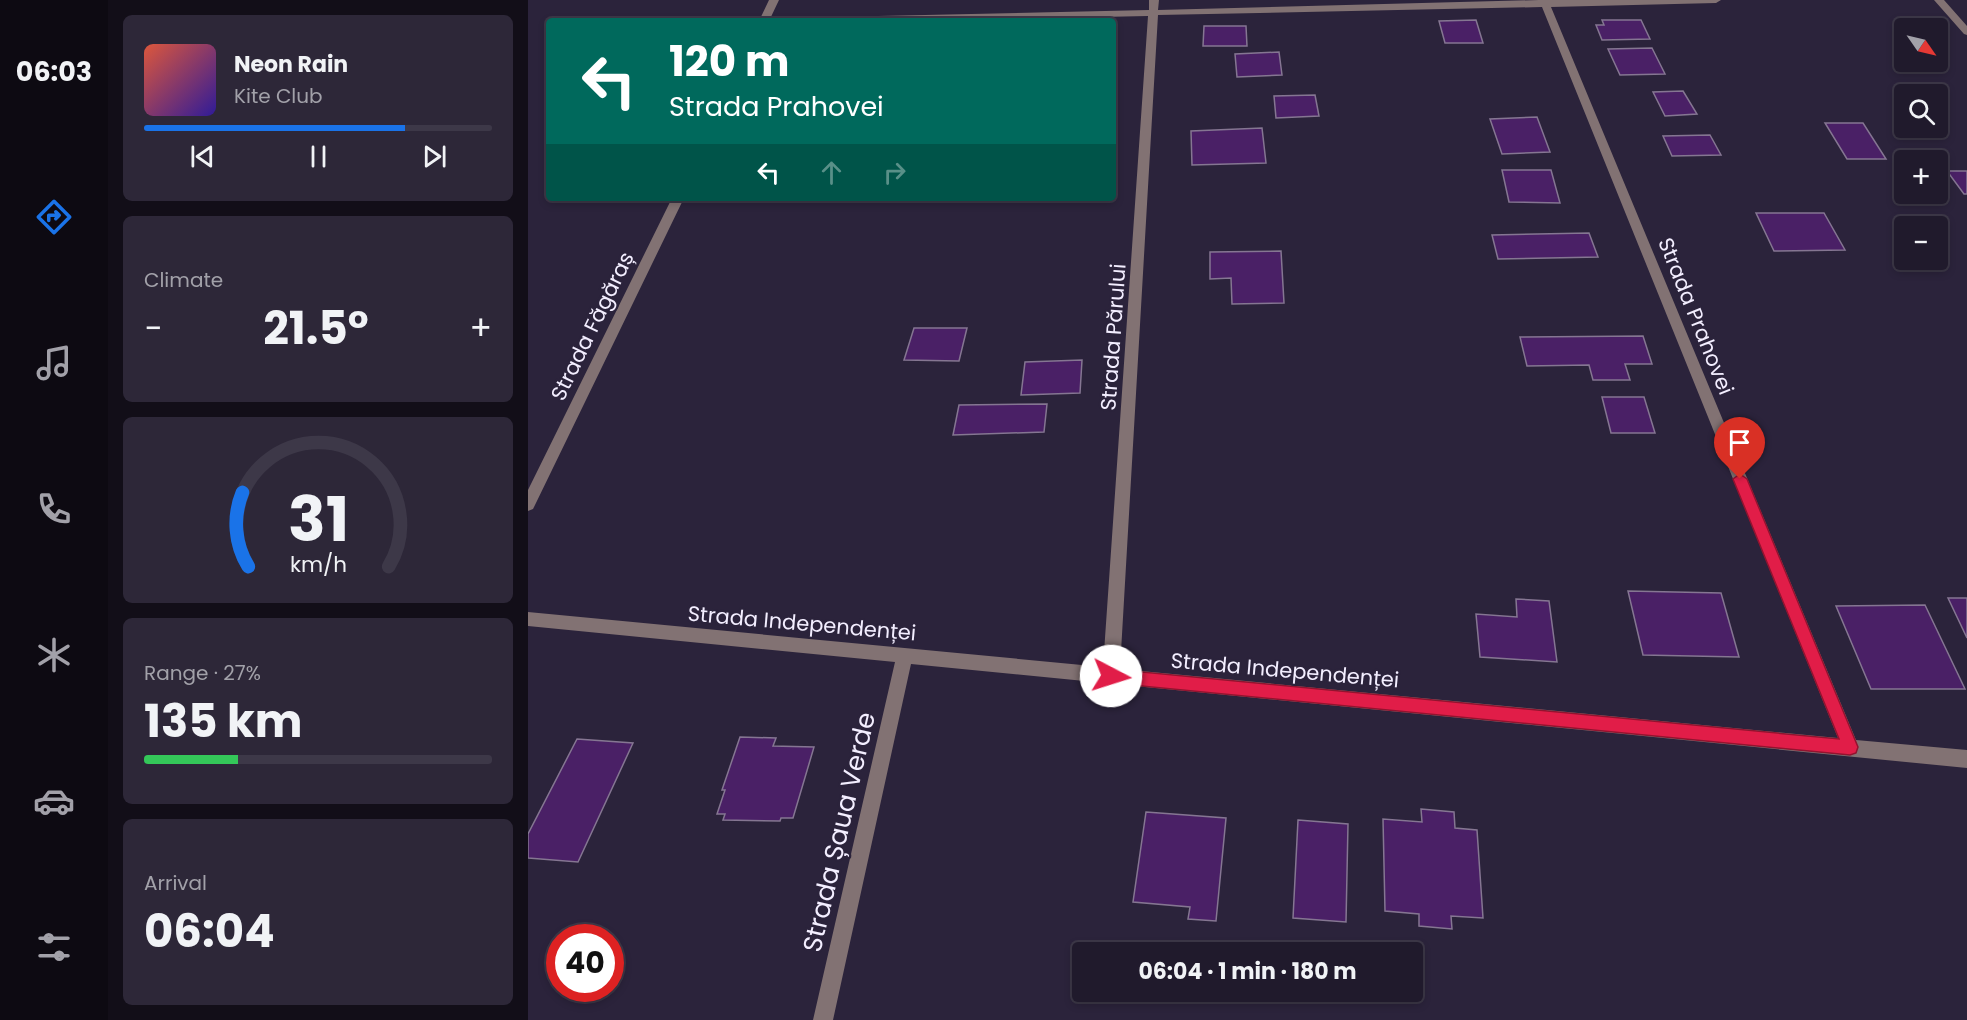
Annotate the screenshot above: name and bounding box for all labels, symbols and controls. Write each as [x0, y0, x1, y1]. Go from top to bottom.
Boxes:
north arrow [1894, 18, 1948, 72]
map controls [1894, 18, 1948, 270]
text: 120 m [669, 32, 790, 91]
icon: left [570, 42, 648, 120]
text: Neon Rain [234, 49, 348, 80]
text: 06:03 [16, 53, 92, 90]
text: Kite Club [234, 82, 323, 110]
button: search [1894, 84, 1948, 138]
text: Strada Prahovei [669, 88, 884, 125]
icon: previous [186, 140, 219, 173]
icon: pause [302, 140, 335, 173]
icon: next [418, 140, 451, 173]
button: + [1894, 150, 1948, 204]
icon: left [752, 156, 785, 189]
icon: ahead [815, 156, 848, 189]
icon: right [878, 156, 911, 189]
icon: directions [33, 196, 75, 238]
button: − [1894, 216, 1948, 270]
street label: Strada Prahovei [1651, 233, 1741, 399]
street label: Strada Făgăraș [543, 247, 641, 405]
street label: Strada Părului [1093, 262, 1133, 412]
text: Climate [144, 266, 223, 294]
text: 21.5° [263, 297, 369, 360]
text: − [144, 305, 162, 352]
text: + [469, 305, 492, 352]
icon: music [33, 342, 75, 384]
pin [1714, 417, 1765, 479]
icon: arrive [1723, 426, 1756, 459]
text: 31 [287, 475, 349, 563]
icon: phone [33, 488, 75, 530]
text: km/h [289, 549, 347, 580]
street label: Strada Independenței [687, 599, 917, 647]
icon: climate [33, 634, 75, 676]
position arrow [1079, 644, 1143, 708]
street label: Strada Independenței [1170, 646, 1400, 694]
text: Range · 27% [144, 659, 261, 687]
text: 135 km [144, 690, 302, 753]
street label: Strada Șaua Verde [794, 708, 884, 956]
icon: car [33, 780, 75, 822]
text: Arrival [144, 869, 207, 897]
text: 06:04 [144, 900, 275, 963]
speed limit sign: 40 [546, 924, 624, 1002]
icon: filters [33, 926, 75, 968]
text: 06:04 · 1 min · 180 m [1138, 956, 1357, 987]

